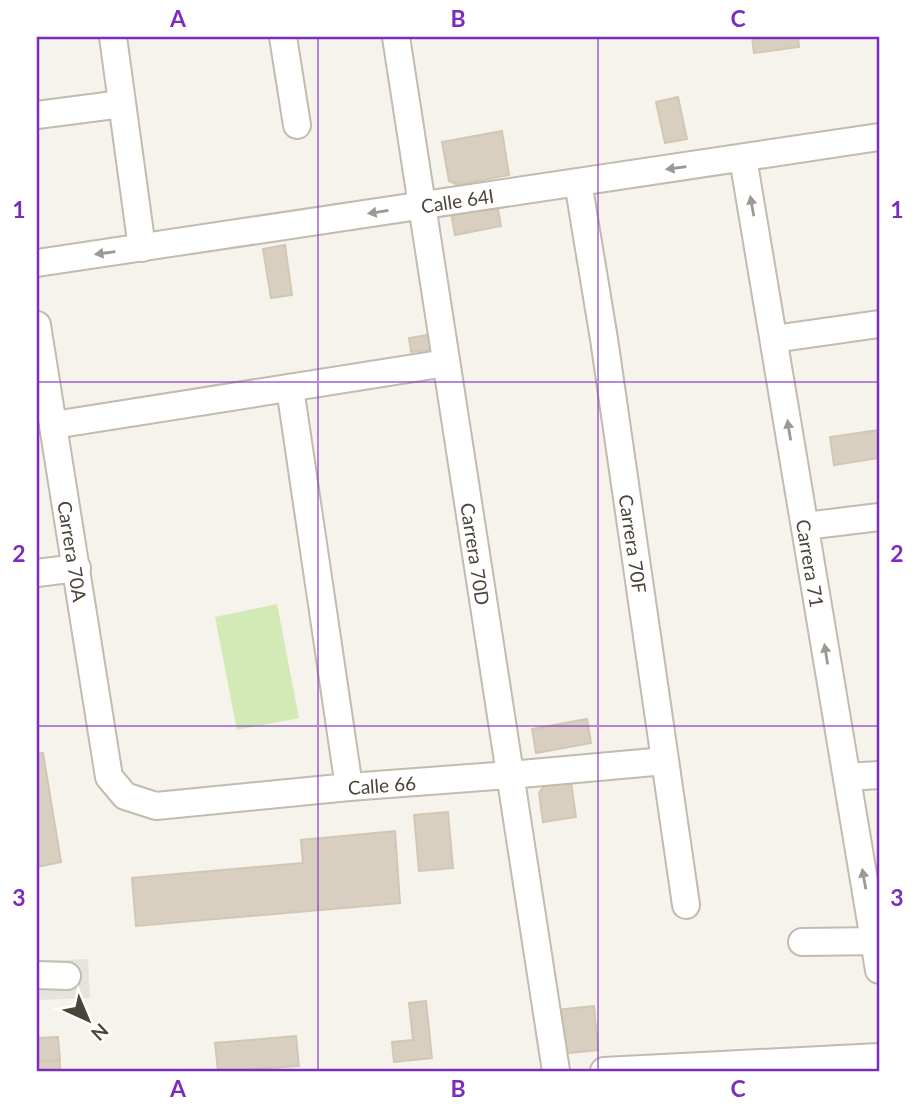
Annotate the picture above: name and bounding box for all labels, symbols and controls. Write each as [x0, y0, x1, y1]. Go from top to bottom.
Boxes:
text: A [169, 4, 187, 32]
text: B [450, 4, 466, 32]
text: C [730, 4, 746, 32]
one-way arrow [665, 163, 687, 174]
street label: Calle 64I [419, 183, 495, 217]
text: 1 [12, 195, 26, 223]
one-way arrow [746, 195, 757, 217]
text: 1 [890, 195, 904, 223]
one-way arrow [367, 207, 389, 218]
one-way arrow [94, 248, 116, 259]
one-way arrow [783, 419, 794, 441]
street label: Carrera 70F [615, 493, 652, 595]
street label: Carrera 70A [54, 499, 92, 603]
street label: Carrera 70D [457, 501, 495, 607]
street label: Carrera 71 [792, 518, 830, 609]
text: 2 [12, 539, 26, 567]
text: 2 [890, 539, 904, 567]
one-way arrow [820, 643, 831, 665]
street label: Calle 66 [347, 771, 417, 799]
one-way arrow [858, 868, 869, 890]
text: 3 [12, 883, 26, 911]
text: 3 [890, 883, 904, 911]
north arrow [52, 986, 122, 1056]
text: N [87, 1019, 113, 1046]
text: A [169, 1074, 187, 1102]
text: B [450, 1074, 466, 1102]
text: C [730, 1074, 746, 1102]

